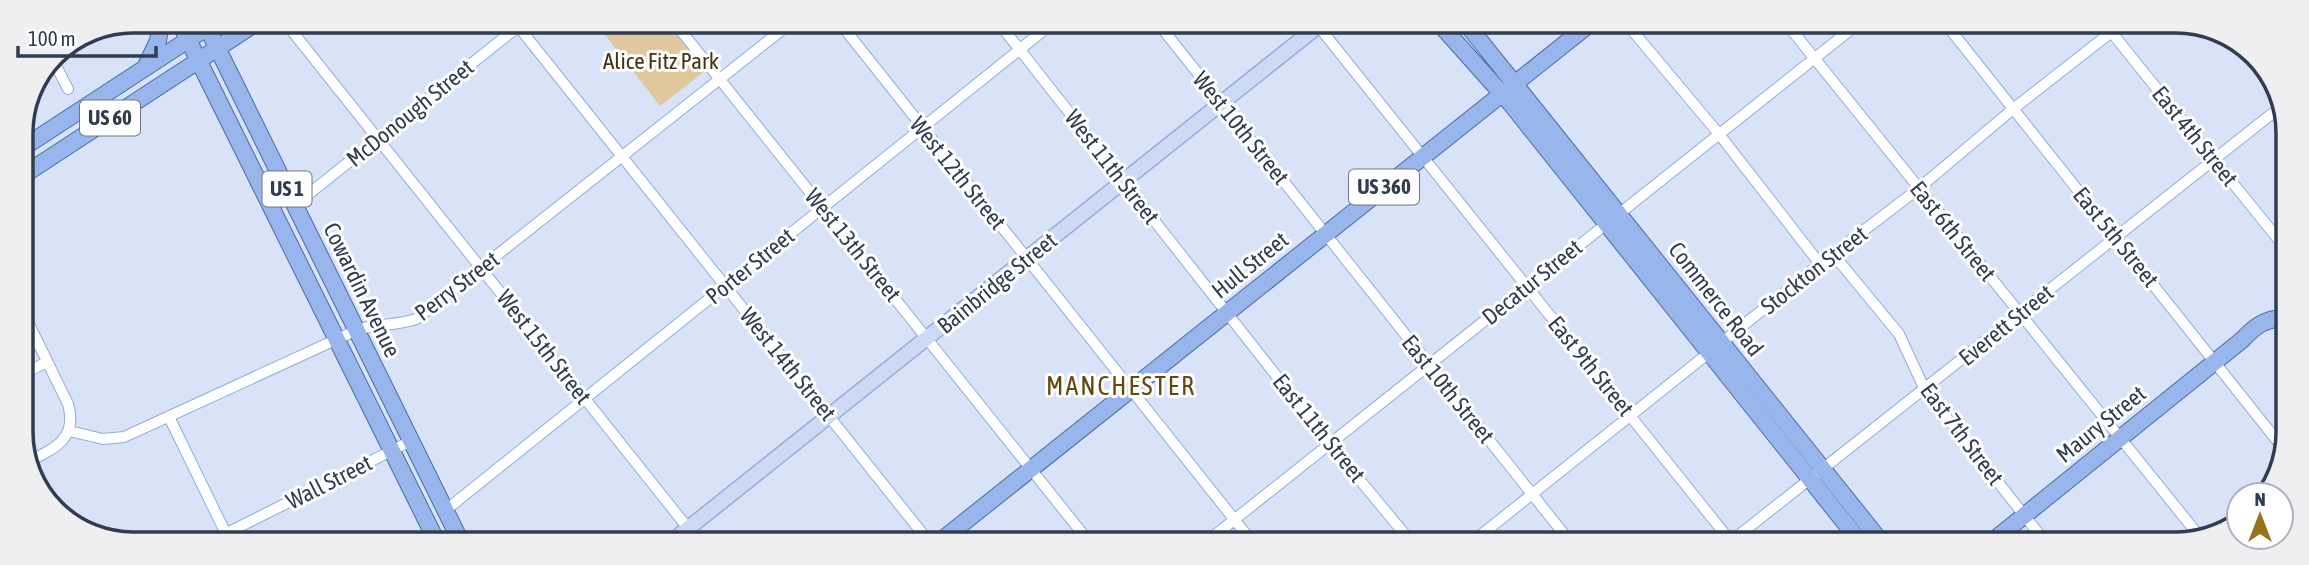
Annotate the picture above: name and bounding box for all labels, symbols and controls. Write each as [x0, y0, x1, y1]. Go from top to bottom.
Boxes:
scale bar [18, 14, 156, 58]
text: 100 m [28, 26, 76, 50]
park label: Alice Fitz Park [603, 48, 719, 74]
street label: McDonough Street [341, 54, 479, 172]
street label: West 10th Street [1188, 66, 1294, 190]
street label: East 4th Street [2147, 81, 2243, 191]
road number: US 60 [80, 100, 140, 136]
street label: West 11th Street [1059, 105, 1165, 229]
street label: West 12th Street [905, 111, 1011, 235]
road number: US 360 [1349, 170, 1419, 204]
road number: US 1 [262, 172, 312, 206]
street label: East 6th Street [1905, 176, 2001, 286]
street label: East 5th Street [2068, 182, 2164, 292]
street label: West 13th Street [800, 183, 906, 307]
street label: Cowardin Avenue [318, 219, 406, 361]
street label: Stockton Street [1756, 221, 1872, 319]
street label: Porter Street [701, 223, 799, 309]
street label: Hull Street [1207, 226, 1293, 304]
street label: Bainbridge Street [932, 227, 1062, 339]
street label: Decatur Street [1477, 234, 1587, 330]
street label: Commerce Road [1663, 237, 1769, 361]
street label: Perry Street [410, 246, 504, 326]
street label: Everett Street [1954, 279, 2058, 371]
street label: West 15th Street [491, 285, 597, 409]
street label: West 14th Street [735, 302, 841, 426]
street label: East 9th Street [1543, 311, 1639, 421]
street label: East 10th Street [1397, 330, 1499, 448]
street label: East 11th Street [1268, 369, 1370, 487]
district label: MANCHESTER [1046, 371, 1196, 401]
street label: East 7th Street [1915, 378, 2009, 490]
street label: Maury Street [2051, 380, 2151, 468]
street label: Wall Street [282, 449, 376, 515]
north arrow [2225, 481, 2295, 551]
text: N [2254, 488, 2266, 510]

